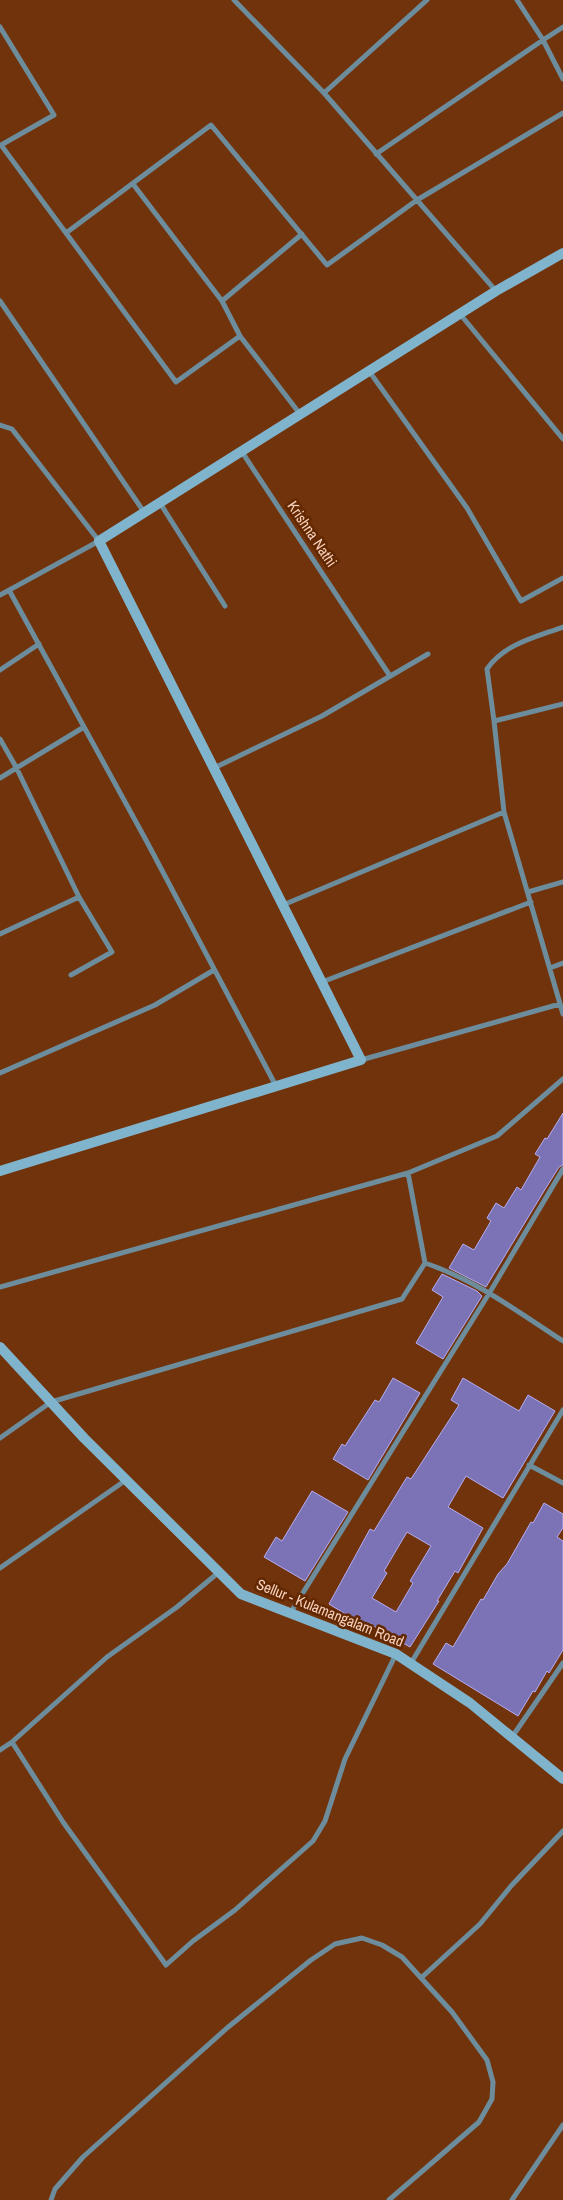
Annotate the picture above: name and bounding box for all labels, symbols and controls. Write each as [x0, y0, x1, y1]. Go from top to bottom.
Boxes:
street label: Krishna Nathi [283, 497, 342, 571]
street label: Sellur - Kulamangalam Road [253, 1573, 407, 1652]

